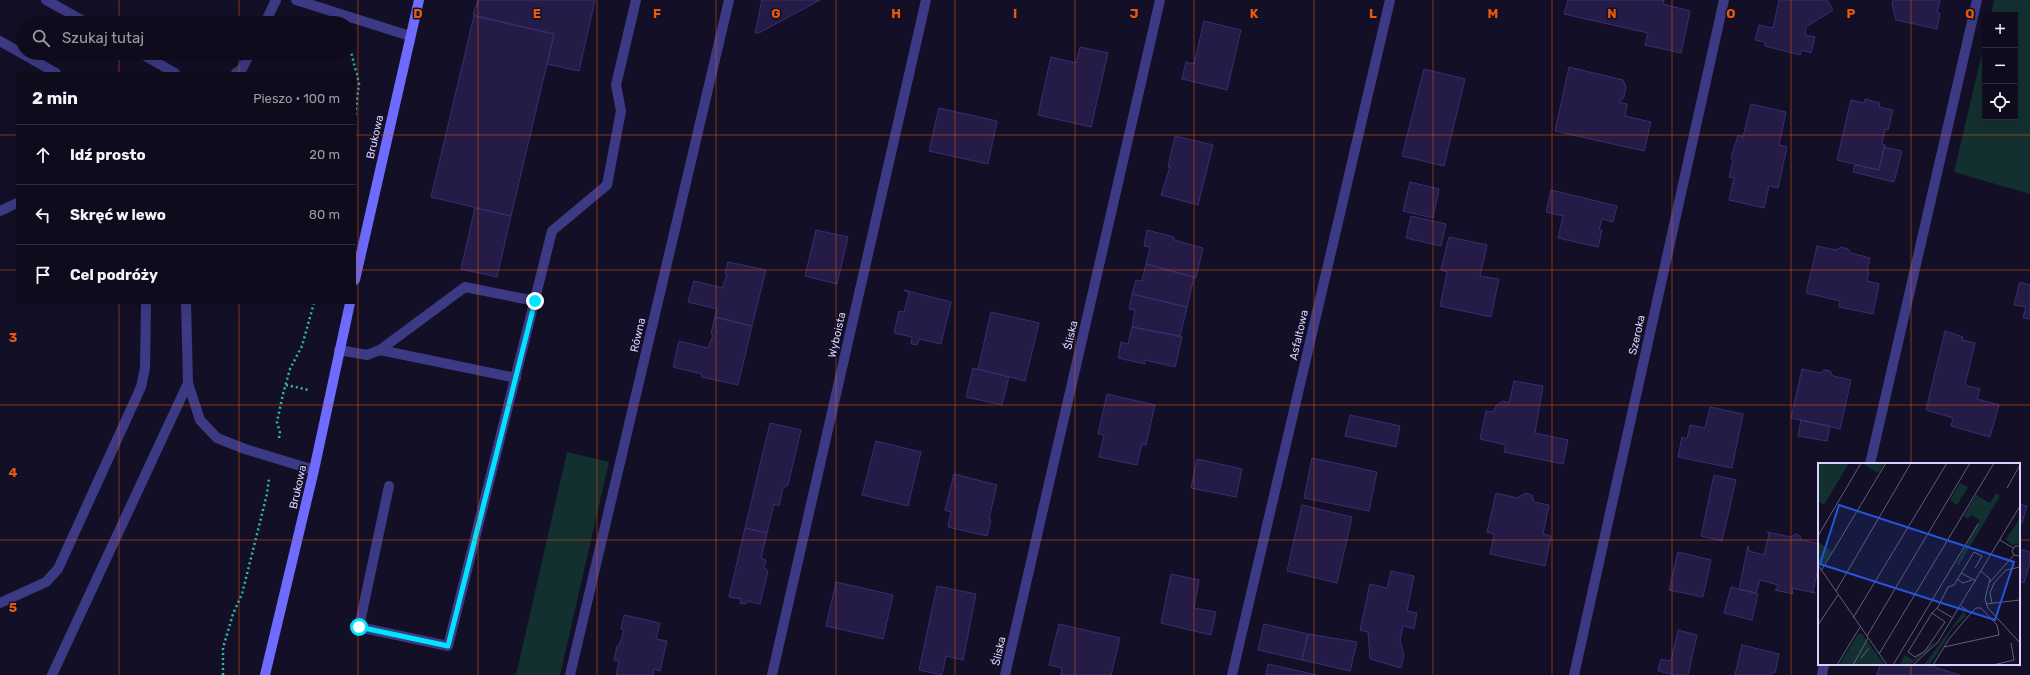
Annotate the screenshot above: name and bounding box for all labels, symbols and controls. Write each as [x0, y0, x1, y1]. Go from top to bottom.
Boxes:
text: D [413, 6, 423, 21]
text: E [533, 6, 541, 21]
text: F [653, 6, 661, 21]
text: G [771, 6, 781, 21]
text: H [891, 6, 901, 21]
text: I [1013, 6, 1017, 21]
text: J [1130, 6, 1138, 21]
text: K [1250, 6, 1259, 21]
text: L [1369, 6, 1377, 21]
text: M [1488, 6, 1498, 21]
text: N [1607, 6, 1617, 21]
text: O [1726, 6, 1736, 21]
text: P [1847, 6, 1856, 21]
text: Q [1965, 6, 1975, 21]
map controls [1982, 12, 2018, 120]
button: + [1982, 12, 2018, 48]
search box [16, 16, 356, 60]
icon: search [30, 27, 52, 49]
text: Szukaj tutaj [62, 29, 144, 47]
button: − [1982, 48, 2018, 84]
button: locate [1982, 84, 2018, 120]
text: 2 min [32, 88, 78, 108]
text: Pieszo · 100 m [253, 91, 340, 106]
street label: Brukowa [364, 114, 386, 160]
icon: ahead [32, 144, 54, 166]
text: Idź prosto [70, 146, 146, 164]
text: 20 m [309, 147, 340, 162]
icon: left [32, 204, 54, 226]
text: Skręć w lewo [70, 206, 166, 224]
text: 80 m [309, 207, 340, 222]
icon: arrive [32, 264, 54, 286]
text: Cel podróży [70, 266, 158, 284]
route end [526, 292, 544, 310]
street label: Asfaltowa [1287, 309, 1311, 361]
street label: Wyboista [825, 311, 849, 359]
street label: Szeroka [1626, 314, 1648, 356]
street label: Równa [628, 317, 648, 353]
street label: Śliska [1061, 319, 1081, 351]
text: 3 [9, 330, 18, 345]
inset map [1818, 463, 2020, 665]
street label: Brukowa [287, 464, 309, 510]
text: 4 [9, 465, 18, 480]
text: 5 [9, 600, 17, 615]
route start [350, 618, 368, 636]
street label: Śliska [989, 635, 1009, 667]

